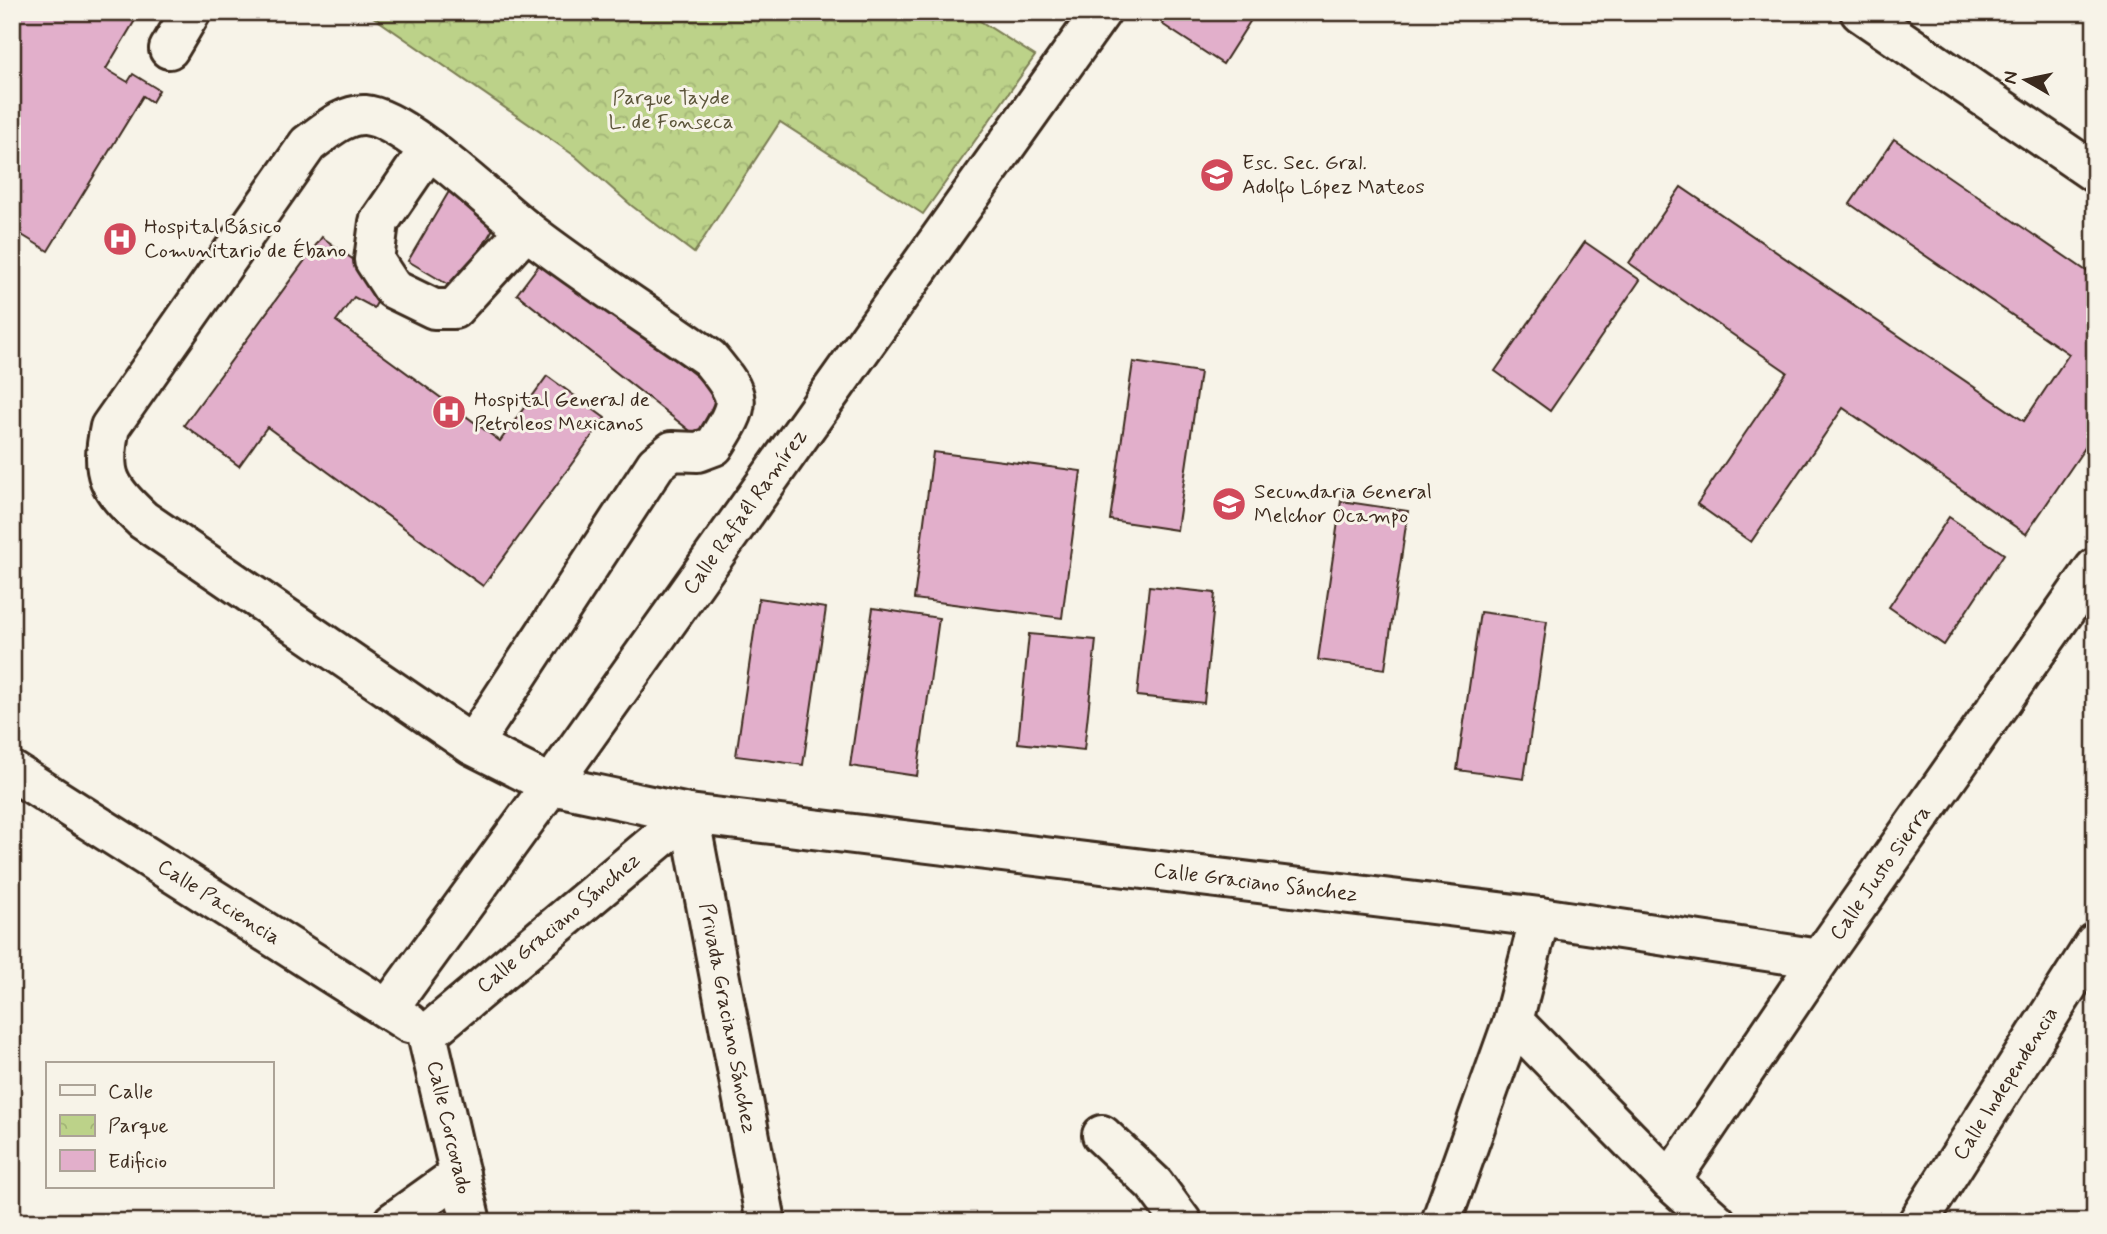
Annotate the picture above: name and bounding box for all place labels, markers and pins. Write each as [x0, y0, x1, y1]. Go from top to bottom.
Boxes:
place label: Esc. Sec. Gral. Adolfo López Mateos [1242, 149, 1425, 203]
school or university icon: Esc. Sec. Gral. Adolfo López Mateos [1198, 156, 1236, 194]
place label: Hospital Básico Comunitario de Ébano [144, 213, 346, 265]
hospital icon: Hospital Básico Comunitario de Ébano [101, 220, 139, 258]
place label: Hospital General de Petroleos Mexicanos [474, 386, 650, 438]
hospital icon: Hospital General de Petroleos Mexicanos [430, 393, 468, 431]
place label: Secundaria General Melchor Ocampo [1254, 478, 1432, 530]
school or university icon: Secundaria General Melchor Ocampo [1210, 485, 1248, 523]

